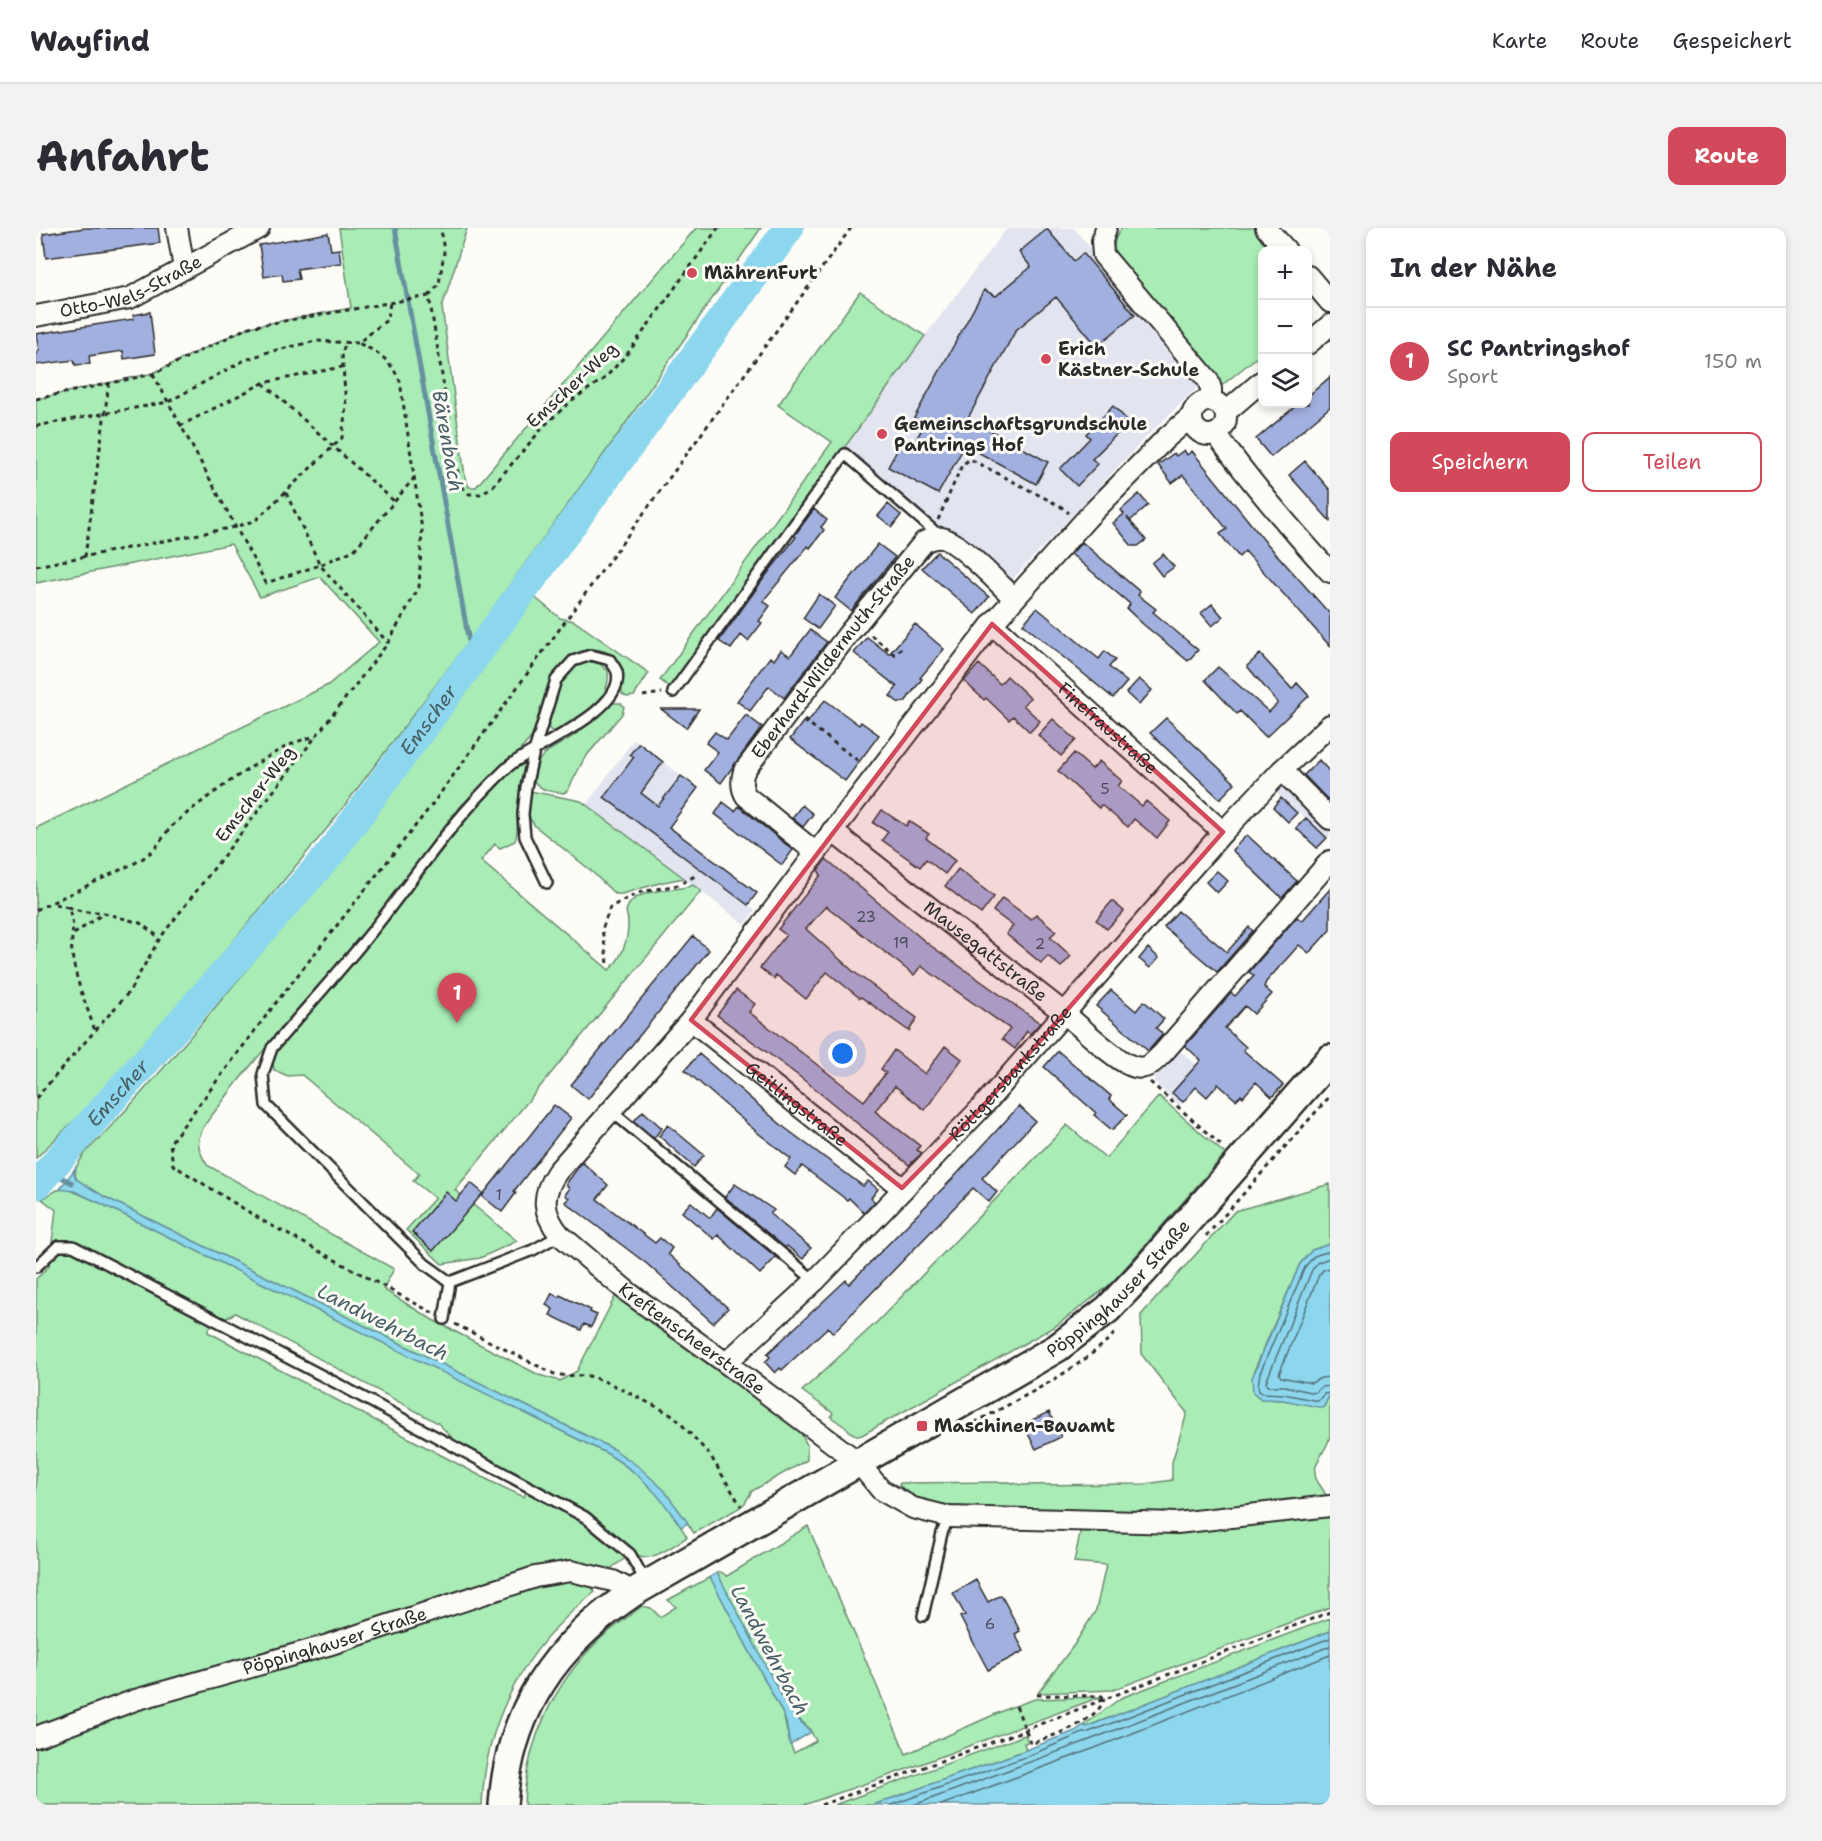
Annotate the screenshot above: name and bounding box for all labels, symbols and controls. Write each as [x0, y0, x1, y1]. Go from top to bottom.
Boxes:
text: Wayfind [30, 22, 150, 60]
text: Karte [1492, 27, 1547, 55]
text: Route [1580, 27, 1639, 55]
text: Gespeichert [1672, 27, 1792, 55]
button: Route [1668, 127, 1786, 185]
text: Anfahrt [36, 128, 209, 184]
map controls [1258, 246, 1312, 408]
button: + [1258, 246, 1312, 300]
street label: Otto-Wels-Straße [58, 249, 206, 323]
text: In der Nähe [1390, 250, 1557, 285]
place label: MährenFurt [704, 261, 818, 285]
marker: MährenFurt [685, 266, 699, 280]
button: − [1258, 300, 1312, 354]
text: SC Pantringshof [1447, 334, 1630, 363]
street label: Emscher-Weg [521, 337, 623, 433]
place label: Erich Kästner-Schule [1058, 337, 1199, 382]
text: 1 [1405, 348, 1414, 374]
text: 150 m [1704, 348, 1762, 374]
marker: Erich Kästner-Schule [1039, 352, 1053, 366]
button: layers [1258, 354, 1312, 408]
text: Sport [1447, 363, 1498, 389]
water label: Bärenbach [426, 388, 470, 494]
place label: Gemeinschaftsgrundschule Pantrings Hof [894, 412, 1147, 457]
marker: Gemeinschaftsgrundschule Pantrings Hof [875, 427, 889, 441]
button: Speichern [1390, 432, 1570, 492]
button: Teilen [1582, 432, 1762, 492]
street label: Eberhard-Wildermuth-Straße [746, 550, 920, 764]
street label: Finefraustraße [1053, 677, 1163, 780]
water label: Emscher [394, 679, 463, 761]
street label: Emscher-Weg [210, 741, 300, 847]
house number: 5 [1100, 779, 1110, 799]
street label: Mausegattstraße [919, 895, 1052, 1007]
house number: 23 [856, 907, 876, 927]
house number: 19 [893, 933, 909, 953]
house number: 2 [1035, 934, 1045, 954]
pin: 1 [438, 974, 476, 1023]
street label: Röttgersbankstraße [943, 1001, 1077, 1147]
your location [828, 1039, 857, 1068]
water label: Emscher [81, 1053, 155, 1132]
street label: Geitlingstraße [740, 1056, 853, 1152]
house number: 1 [496, 1185, 502, 1205]
street label: Pöppinghauser Straße [1042, 1214, 1196, 1363]
street label: Kreftenscheerstraße [613, 1277, 770, 1400]
water label: Landwehrbach [313, 1278, 453, 1366]
place label: Maschinen-Bauamt [934, 1414, 1115, 1438]
marker: Maschinen-Bauamt [915, 1419, 929, 1433]
water label: Landwehrbach [725, 1580, 815, 1720]
street label: Pöppinghauser Straße [240, 1601, 430, 1681]
house number: 6 [985, 1614, 995, 1634]

